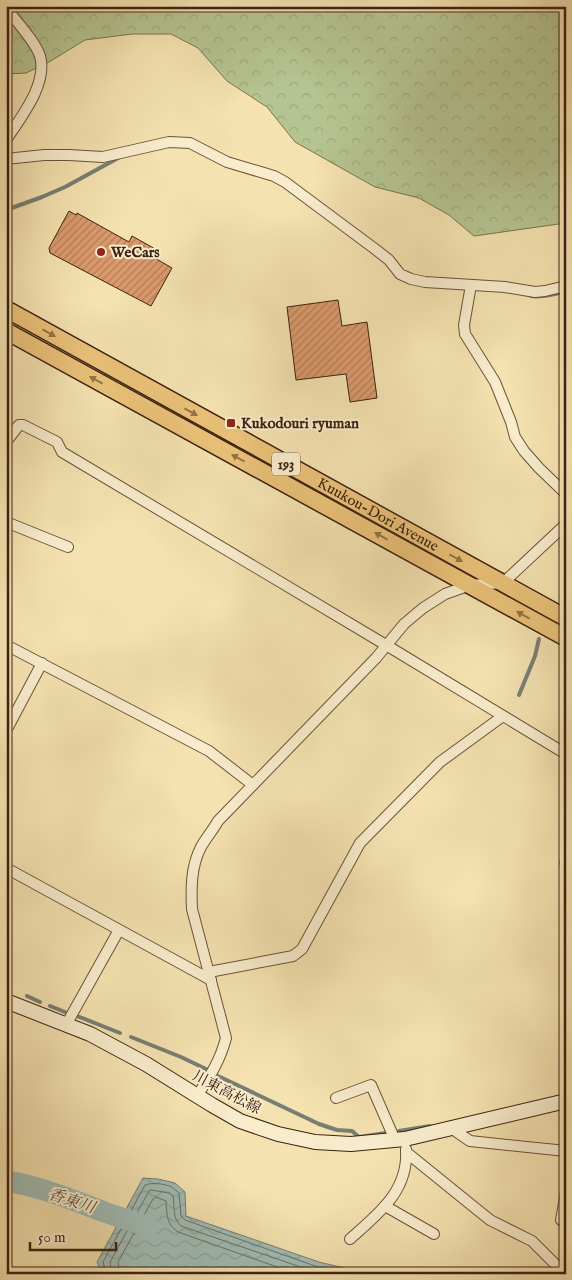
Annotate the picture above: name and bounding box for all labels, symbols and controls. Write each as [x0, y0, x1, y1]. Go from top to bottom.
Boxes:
place label: WeCars [110, 243, 160, 262]
marker: WeCars [95, 246, 107, 258]
one-way arrow [42, 329, 56, 337]
one-way arrow [88, 376, 103, 384]
one-way arrow [184, 407, 198, 416]
place label: Kukodouri ryuman [241, 414, 359, 433]
marker: Kukodouri ryuman [225, 417, 237, 429]
road number: 193 [272, 452, 300, 476]
one-way arrow [231, 454, 246, 462]
street label: Kuukou-Dori Avenue [314, 474, 442, 556]
one-way arrow [374, 532, 388, 540]
one-way arrow [449, 553, 463, 562]
one-way arrow [517, 610, 530, 619]
street label: 川東高松線 [189, 1066, 264, 1118]
water label: 香東川 [45, 1185, 99, 1219]
scale bar [30, 1220, 116, 1252]
text: 50 m [38, 1228, 66, 1247]

